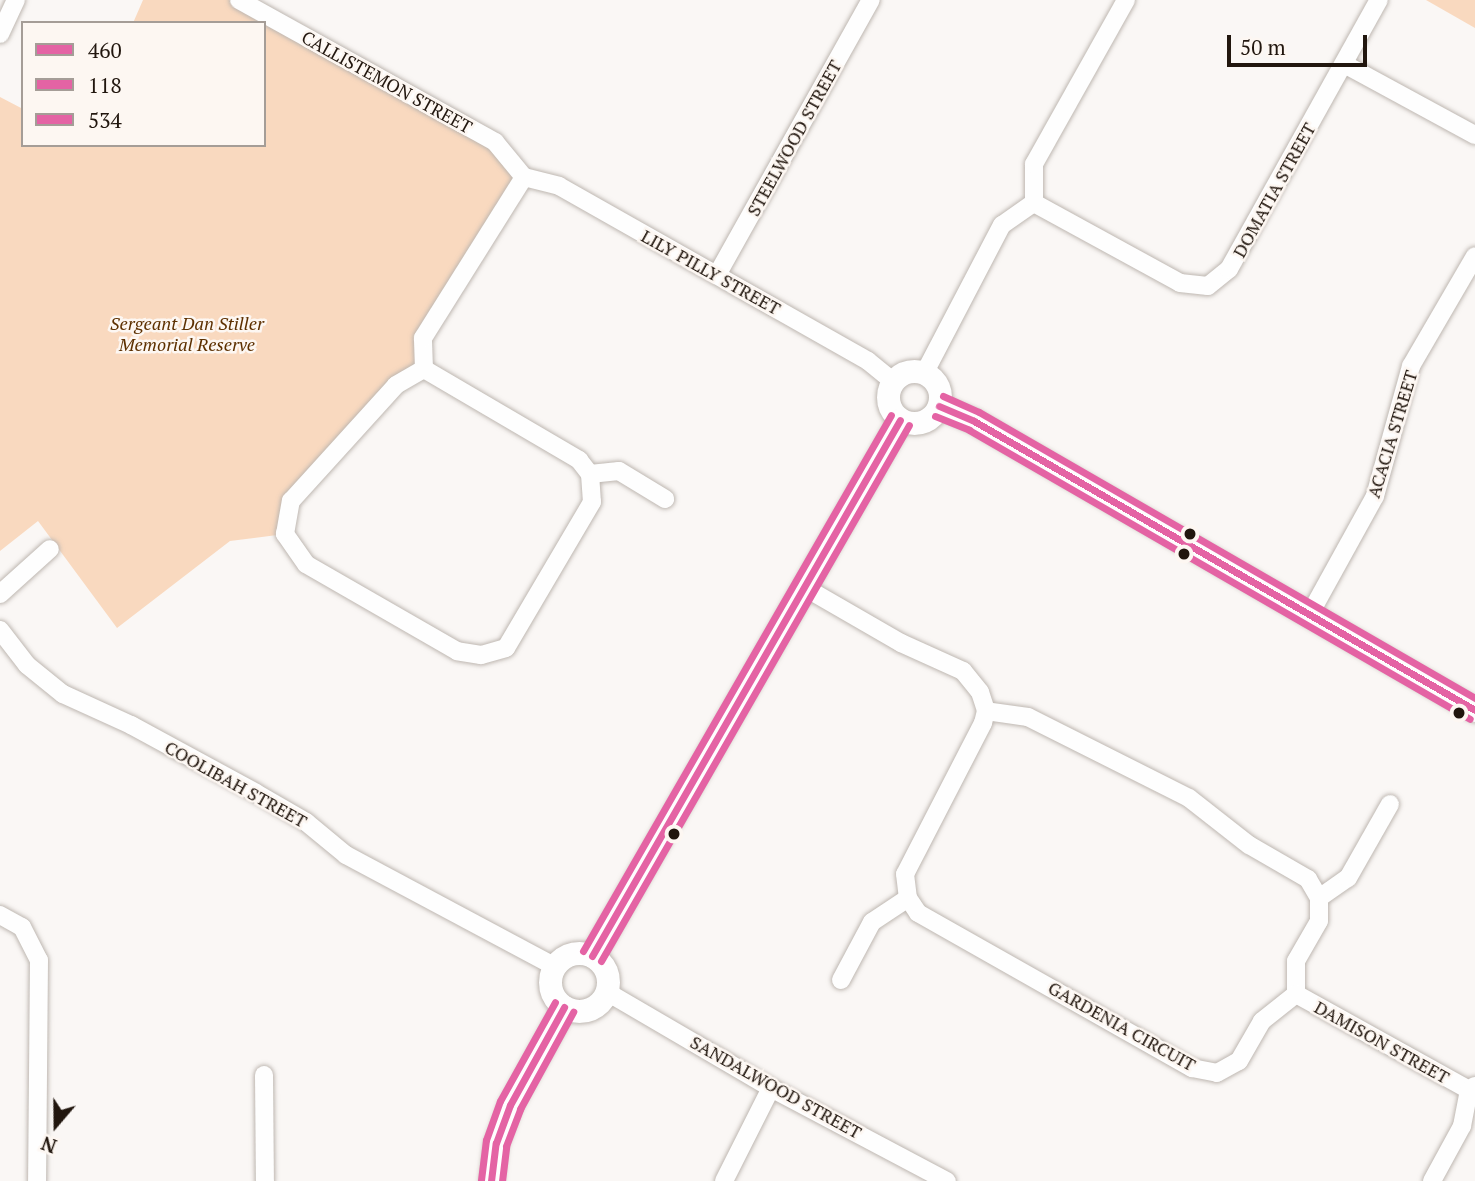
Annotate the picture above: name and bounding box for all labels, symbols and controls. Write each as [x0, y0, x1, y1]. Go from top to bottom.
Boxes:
legend [21, 21, 266, 147]
scale bar [1230, 21, 1370, 65]
street label: CALLISTEMON STREET [298, 26, 476, 138]
text: 50 m [1240, 33, 1286, 61]
text: 460 [88, 36, 122, 64]
street label: STEELWOOD STREET [742, 56, 846, 220]
text: 118 [88, 71, 122, 99]
text: 534 [88, 106, 122, 134]
street label: DOMATIA STREET [1228, 119, 1320, 261]
street label: LILY PILLY STREET [638, 225, 784, 319]
park label: Sergeant Dan Stiller Memorial Reserve [110, 313, 264, 356]
street label: ACACIA STREET [1362, 367, 1422, 501]
unlabelled marker [1183, 527, 1197, 541]
unlabelled marker [1177, 547, 1191, 561]
unlabelled marker [1452, 706, 1466, 720]
street label: COOLIBAH STREET [161, 736, 311, 832]
unlabelled marker [667, 827, 681, 841]
street label: GARDENIA CIRCUIT [1044, 976, 1200, 1076]
street label: DAMISON STREET [1311, 996, 1453, 1088]
street label: SANDALWOOD STREET [687, 1031, 865, 1143]
north arrow [21, 1090, 91, 1160]
text: N [38, 1131, 60, 1159]

